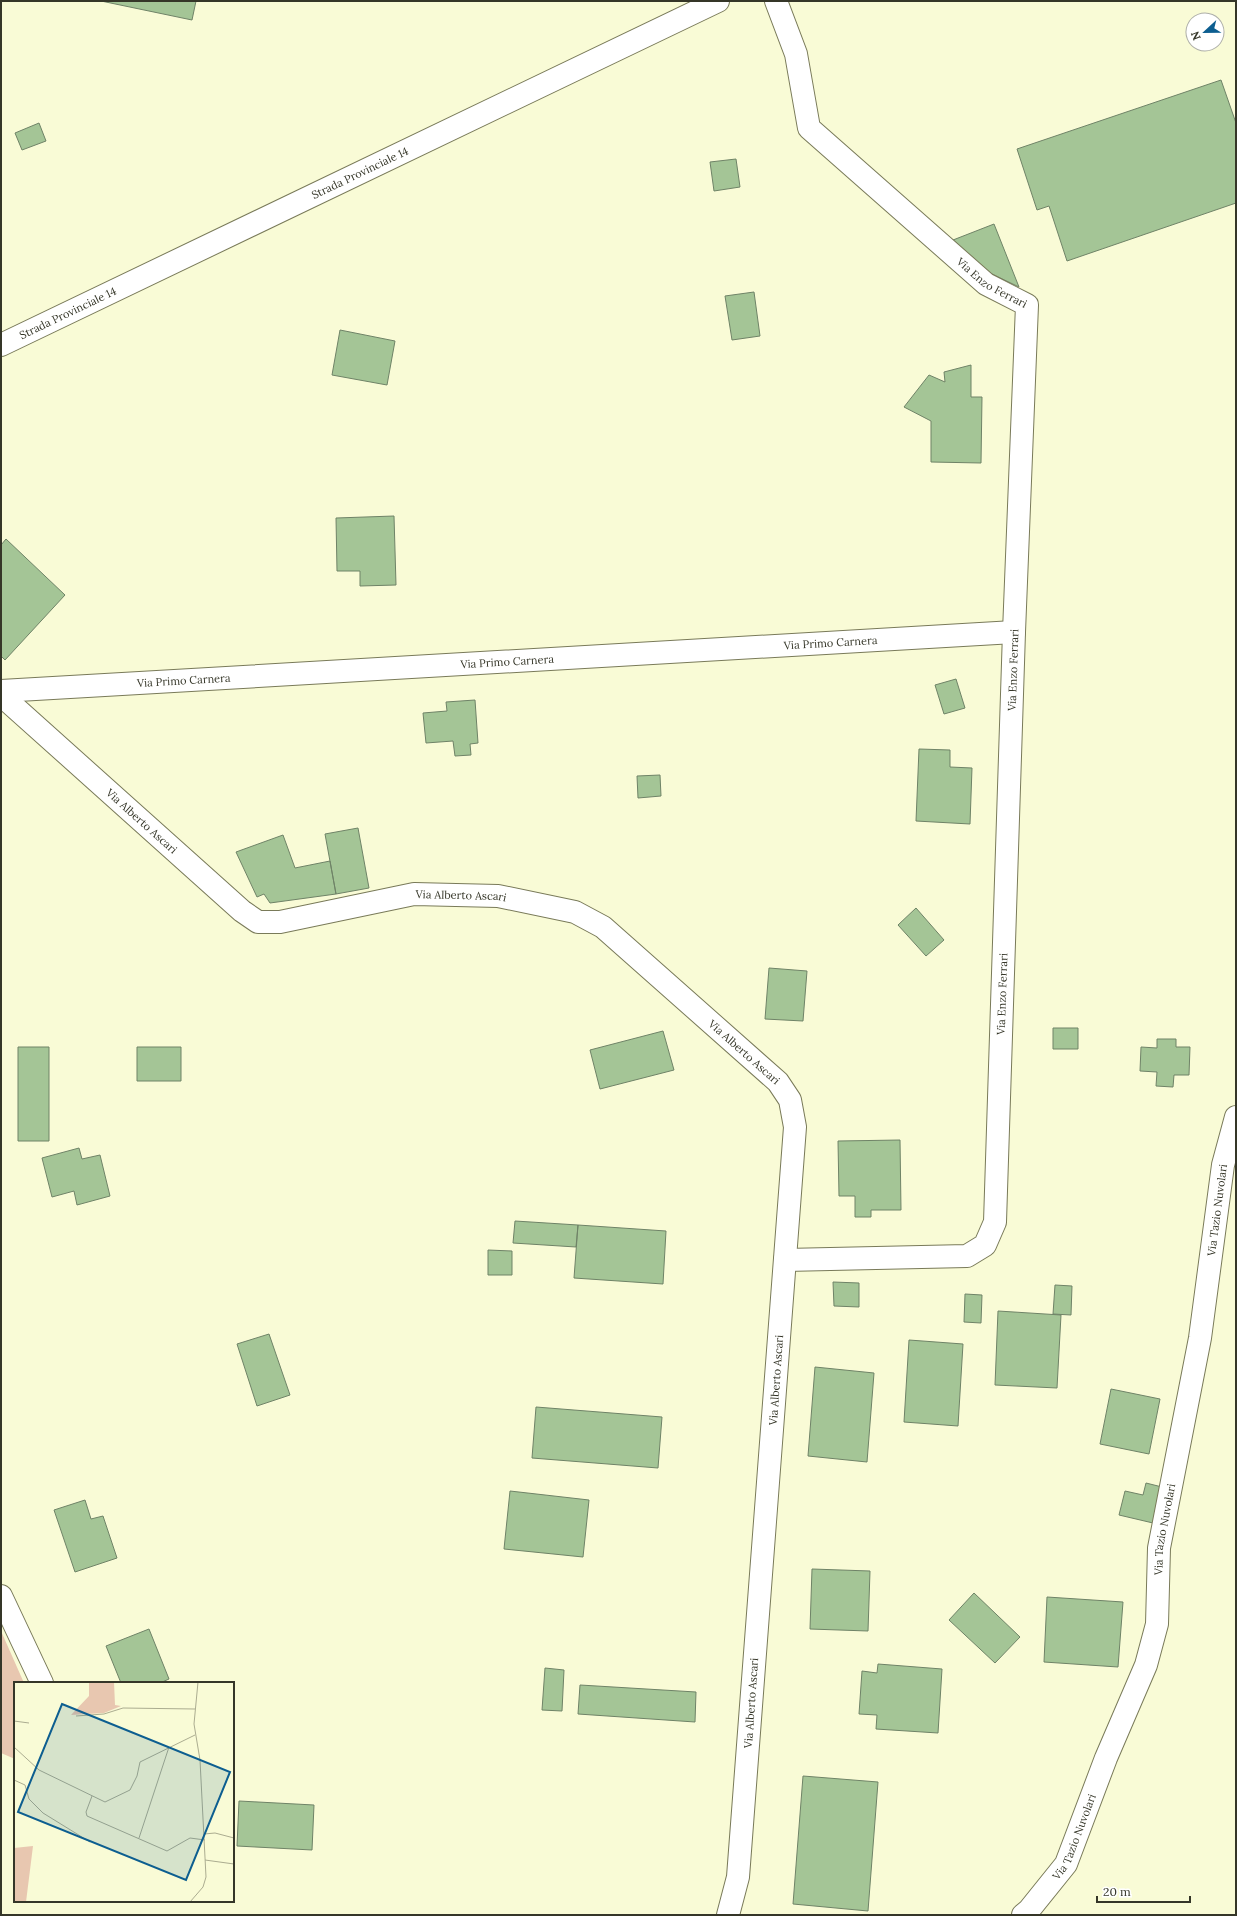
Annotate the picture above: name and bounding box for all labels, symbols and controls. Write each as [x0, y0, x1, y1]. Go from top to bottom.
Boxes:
north arrow [1185, 12, 1225, 52]
text: N [1187, 29, 1204, 42]
street label: Strada Provinciale 14 [309, 144, 411, 202]
street label: Via Enzo Ferrari [953, 254, 1029, 311]
street label: Strada Provinciale 14 [17, 284, 118, 342]
street label: Via Enzo Ferrari [1005, 629, 1021, 712]
street label: Via Primo Carnera [782, 633, 878, 652]
street label: Via Primo Carnera [459, 652, 555, 671]
street label: Via Primo Carnera [136, 671, 231, 690]
street label: Via Alberto Ascari [103, 785, 180, 857]
street label: Via Alberto Ascari [414, 887, 508, 905]
street label: Via Enzo Ferrari [994, 953, 1010, 1036]
street label: Via Alberto Ascari [705, 1016, 783, 1087]
street label: Via Tazio Nuvolari [1204, 1163, 1230, 1258]
street label: Via Alberto Ascari [766, 1334, 786, 1427]
street label: Via Tazio Nuvolari [1151, 1482, 1178, 1576]
street label: Via Alberto Ascari [741, 1657, 761, 1750]
inset map [14, 1682, 234, 1902]
street label: Via Tazio Nuvolari [1049, 1792, 1099, 1883]
scale bar [1097, 1878, 1190, 1904]
text: 20 m [1103, 1884, 1131, 1899]

